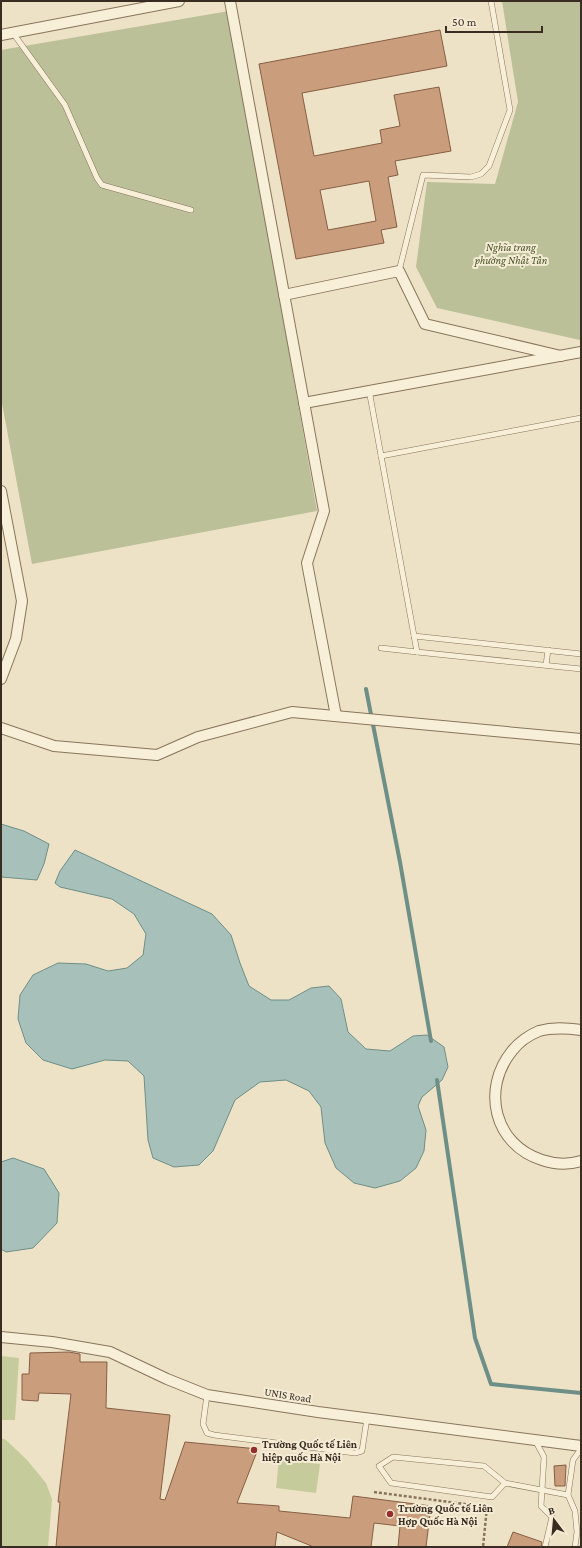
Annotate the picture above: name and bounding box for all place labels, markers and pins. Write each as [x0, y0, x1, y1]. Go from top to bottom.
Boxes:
place label: Trường Quốc tế Liên hiệp quốc Hà Nội [262, 1438, 358, 1463]
marker: Trường Quốc tế Liên hiệp quốc Hà Nội [249, 1445, 259, 1455]
place label: Trường Quốc tế Liên Hợp Quốc Hà Nội [398, 1502, 494, 1527]
marker: Trường Quốc tế Liên Hợp Quốc Hà Nội [385, 1509, 395, 1519]

